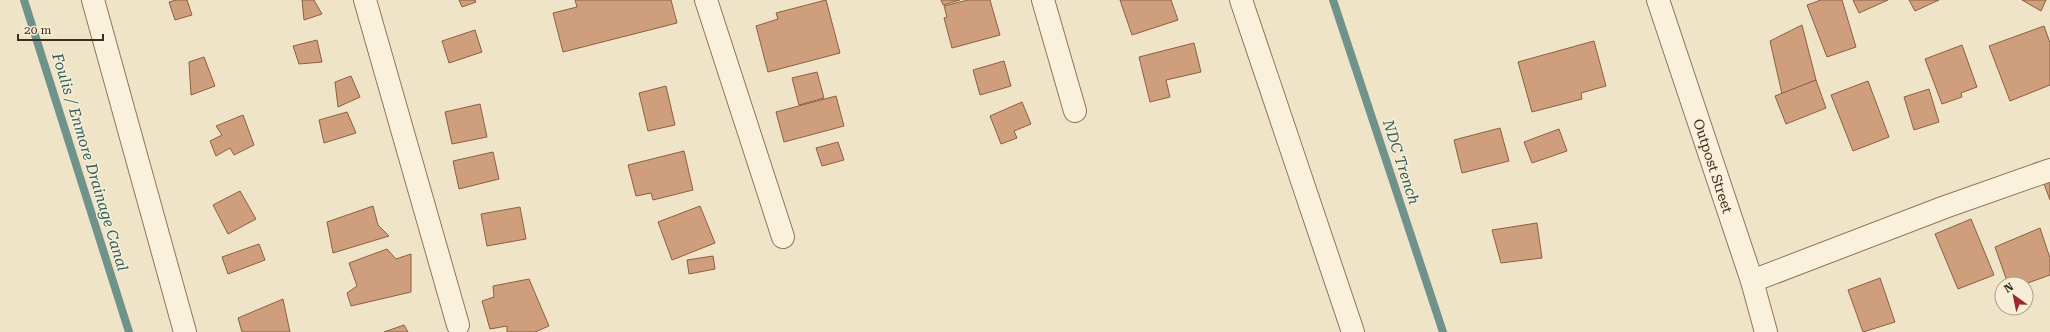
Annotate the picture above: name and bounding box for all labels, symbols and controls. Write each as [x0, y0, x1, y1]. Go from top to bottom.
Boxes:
scale bar [18, 16, 103, 42]
text: 20 m [24, 23, 51, 37]
water label: Foulis / Enmore Drainage Canal [48, 50, 132, 274]
water label: NDC Trench [1379, 116, 1423, 207]
street label: Outpost Street [1690, 117, 1736, 215]
north arrow [1994, 276, 2034, 316]
text: N [2002, 280, 2016, 296]

